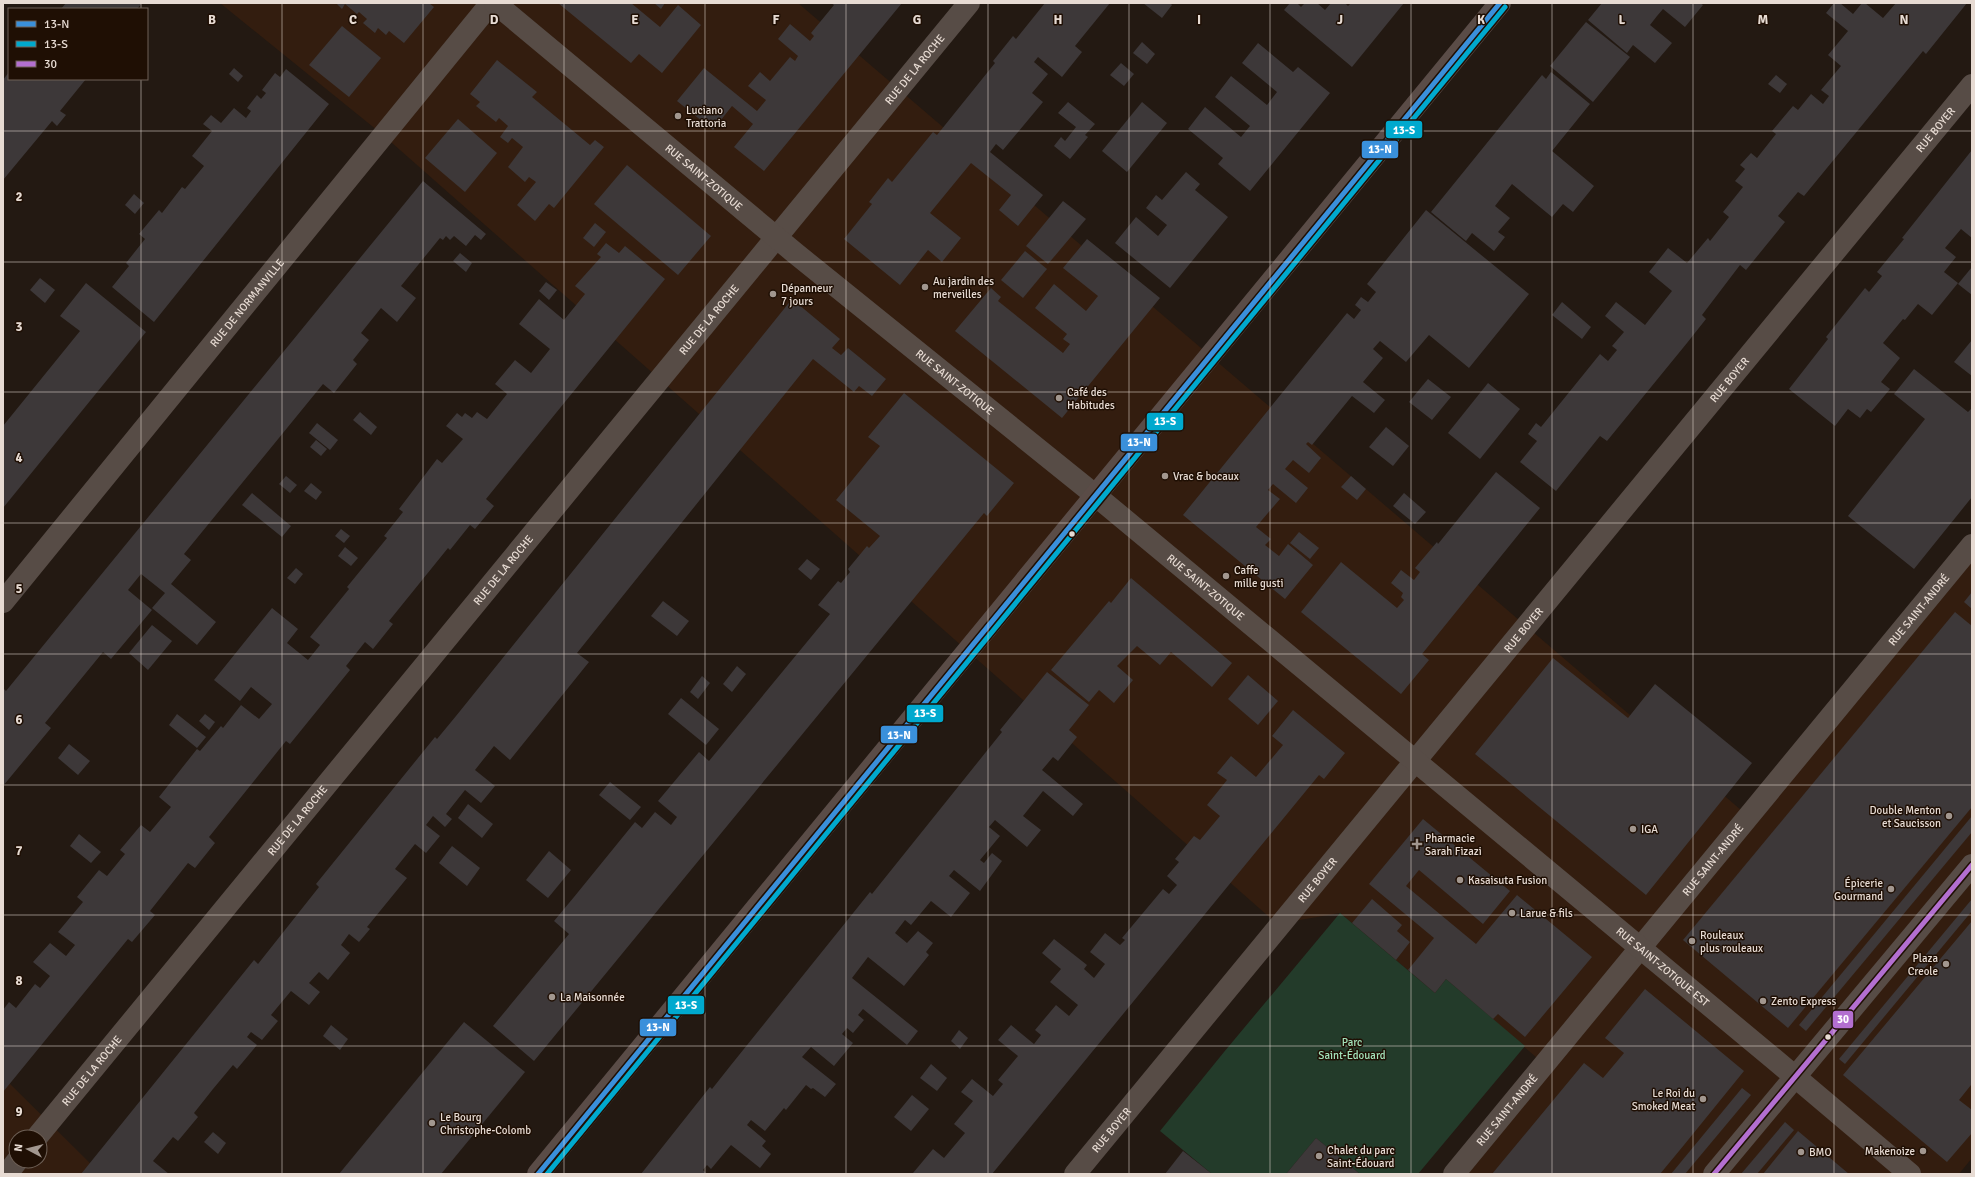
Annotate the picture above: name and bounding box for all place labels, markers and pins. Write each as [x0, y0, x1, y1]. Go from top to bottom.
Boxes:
place label: Luciano Trattoria [686, 104, 727, 130]
marker: Luciano Trattoria [673, 111, 683, 121]
place label: Au jardin des merveilles [933, 275, 994, 301]
place label: Dépanneur 7 jours [781, 282, 833, 308]
marker: Au jardin des merveilles [920, 282, 930, 292]
marker: Dépanneur 7 jours [768, 289, 778, 299]
place label: Café des Habitudes [1067, 386, 1115, 412]
marker: Café des Habitudes [1054, 393, 1064, 403]
place label: Vrac & bocaux [1173, 470, 1239, 483]
marker: Vrac & bocaux [1160, 471, 1170, 481]
unlabelled marker [1067, 529, 1077, 539]
place label: Caffe mille gusti [1234, 564, 1283, 590]
marker: Caffe mille gusti [1221, 571, 1231, 581]
place label: Double Menton et Saucisson [1869, 804, 1941, 830]
marker: Double Menton et Saucisson [1944, 811, 1954, 821]
place label: IGA [1641, 823, 1658, 836]
marker: IGA [1628, 824, 1638, 834]
place label: Pharmacie Sarah Fizazi [1425, 832, 1482, 858]
marker: Pharmacie Sarah Fizazi [1412, 839, 1422, 849]
place label: Kasaisuta Fusion [1468, 874, 1547, 887]
marker: Kasaisuta Fusion [1455, 875, 1465, 885]
place label: Épicerie Gourmand [1834, 876, 1883, 903]
marker: Épicerie Gourmand [1886, 884, 1896, 894]
place label: Larue & fils [1520, 907, 1573, 920]
marker: Larue & fils [1507, 908, 1517, 918]
place label: Rouleaux plus rouleaux [1700, 929, 1763, 955]
marker: Rouleaux plus rouleaux [1687, 936, 1697, 946]
place label: Plaza Creole [1908, 952, 1938, 978]
marker: Plaza Creole [1941, 959, 1951, 969]
place label: La Maisonnée [560, 991, 625, 1004]
marker: La Maisonnée [547, 992, 557, 1002]
place label: Zento Express [1771, 995, 1837, 1008]
marker: Zento Express [1758, 996, 1768, 1006]
unlabelled marker [1823, 1032, 1833, 1042]
place label: Le Roi du Smoked Meat [1632, 1087, 1695, 1113]
marker: Le Roi du Smoked Meat [1698, 1094, 1708, 1104]
place label: Le Bourg Christophe-Colomb [440, 1111, 531, 1137]
marker: Le Bourg Christophe-Colomb [427, 1118, 437, 1128]
place label: Chalet du parc Saint-Édouard [1327, 1144, 1395, 1170]
place label: Makenoize [1865, 1145, 1915, 1158]
place label: BMO [1809, 1146, 1832, 1159]
marker: Makenoize [1918, 1146, 1928, 1156]
marker: BMO [1796, 1147, 1806, 1157]
marker: Chalet du parc Saint-Édouard [1314, 1151, 1324, 1161]

